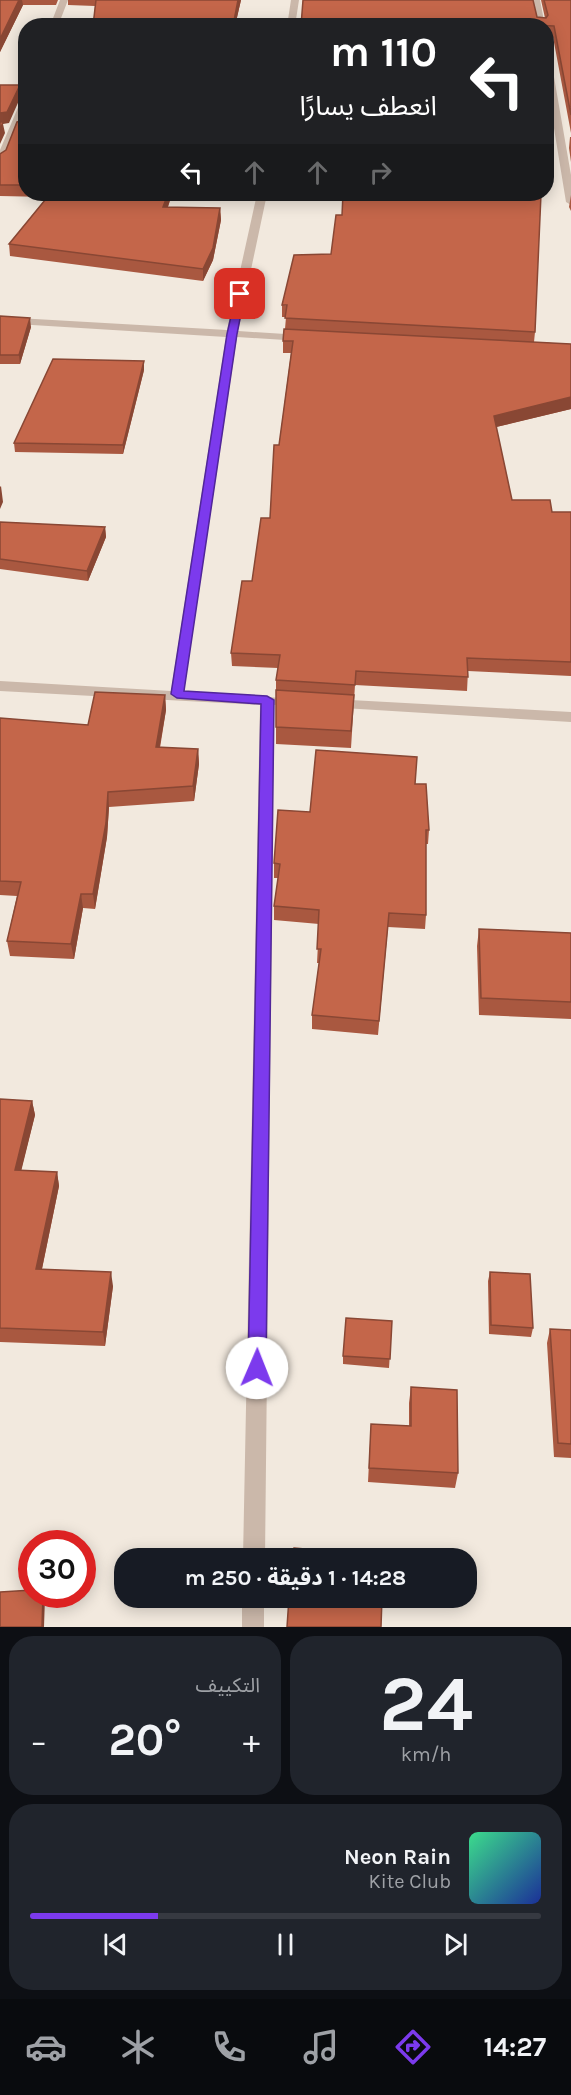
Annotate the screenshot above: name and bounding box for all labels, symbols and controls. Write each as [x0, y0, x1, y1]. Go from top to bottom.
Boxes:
text: 110 m [330, 27, 437, 77]
icon: left [458, 42, 536, 120]
text: انعطف يسارًا [299, 90, 437, 122]
icon: left [175, 156, 208, 189]
icon: ahead [238, 156, 271, 189]
icon: ahead [301, 156, 334, 189]
icon: right [364, 156, 397, 189]
pin [214, 268, 265, 319]
icon: arrive [223, 277, 256, 310]
position arrow [225, 1336, 289, 1400]
speed limit sign: 30 [18, 1530, 96, 1608]
text: 14:28 · 1 دقيقة · 250 m [185, 1565, 406, 1591]
text: 24 [379, 1658, 473, 1750]
text: التكييف [196, 1674, 260, 1697]
text: 20° [108, 1714, 182, 1766]
text: − [30, 1722, 47, 1760]
text: + [243, 1722, 260, 1760]
text: km/h [401, 1743, 451, 1766]
text: Neon Rain [344, 1844, 451, 1870]
text: Kite Club [369, 1870, 451, 1893]
icon: previous [99, 1928, 132, 1961]
icon: pause [269, 1928, 302, 1961]
icon: next [439, 1928, 472, 1961]
icon: car [25, 2026, 67, 2068]
icon: climate [117, 2026, 159, 2068]
icon: phone [208, 2026, 250, 2068]
icon: music [300, 2026, 342, 2068]
icon: directions [392, 2026, 434, 2068]
text: 14:27 [483, 2031, 546, 2063]

